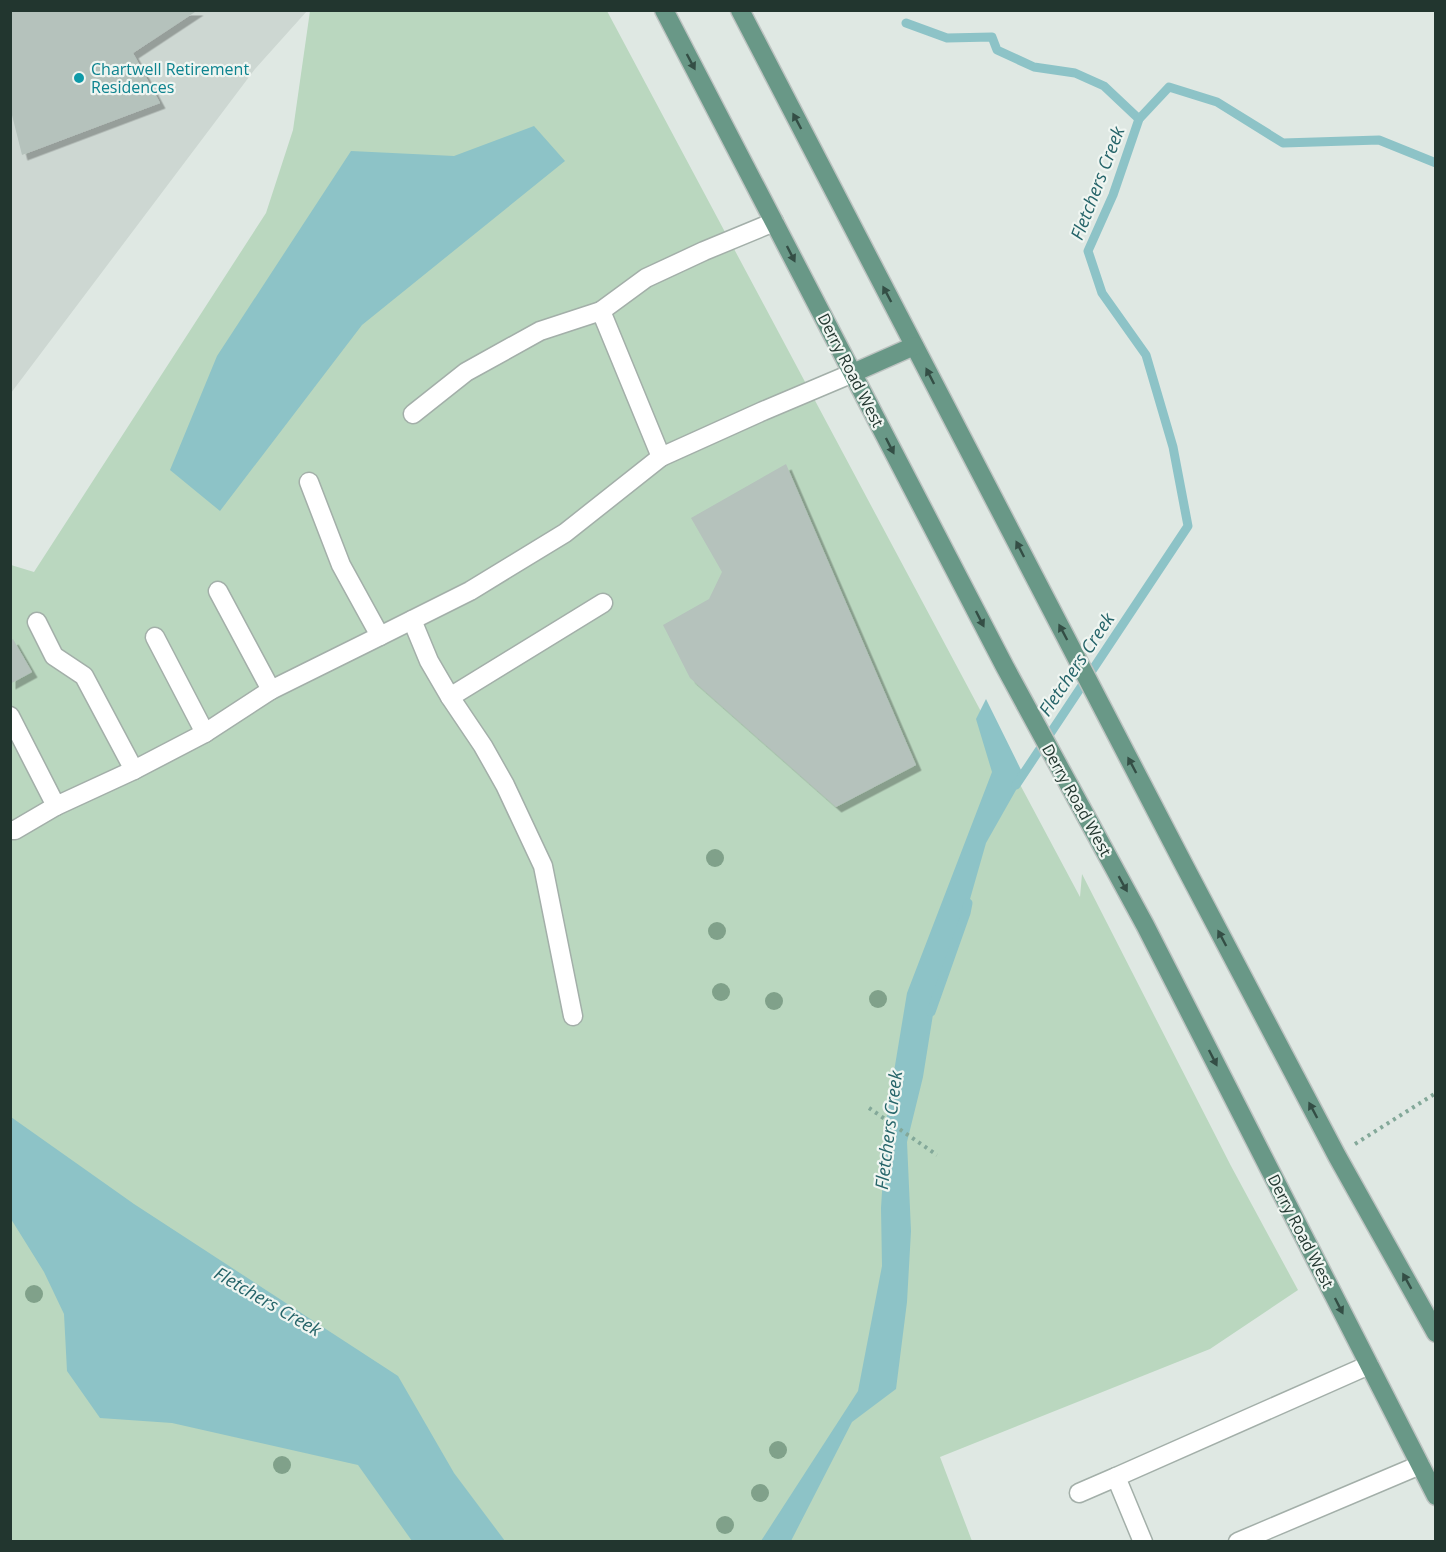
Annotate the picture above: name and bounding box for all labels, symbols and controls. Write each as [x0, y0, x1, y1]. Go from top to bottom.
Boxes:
one-way arrow [686, 54, 696, 71]
place label: Chartwell Retirement Residences [91, 58, 249, 98]
marker: Chartwell Retirement Residences [72, 71, 86, 85]
one-way arrow [792, 112, 802, 129]
water label: Fletchers Creek [1064, 122, 1130, 243]
one-way arrow [786, 246, 796, 263]
one-way arrow [882, 285, 892, 302]
street label: Derry Road West [813, 309, 889, 431]
one-way arrow [925, 368, 935, 385]
one-way arrow [886, 437, 895, 454]
one-way arrow [1015, 541, 1024, 558]
water label: Fletchers Creek [1033, 607, 1120, 720]
one-way arrow [975, 611, 985, 628]
one-way arrow [1058, 624, 1067, 641]
street label: Derry Road West [1037, 740, 1117, 860]
one-way arrow [1127, 757, 1137, 774]
one-way arrow [1118, 876, 1128, 893]
one-way arrow [1217, 929, 1227, 946]
one-way arrow [1208, 1049, 1218, 1066]
water label: Fletchers Creek [869, 1068, 907, 1191]
one-way arrow [1308, 1102, 1318, 1119]
street label: Derry Road West [1263, 1170, 1339, 1292]
water label: Fletchers Creek [210, 1261, 327, 1342]
one-way arrow [1402, 1273, 1412, 1290]
one-way arrow [1334, 1297, 1344, 1315]

